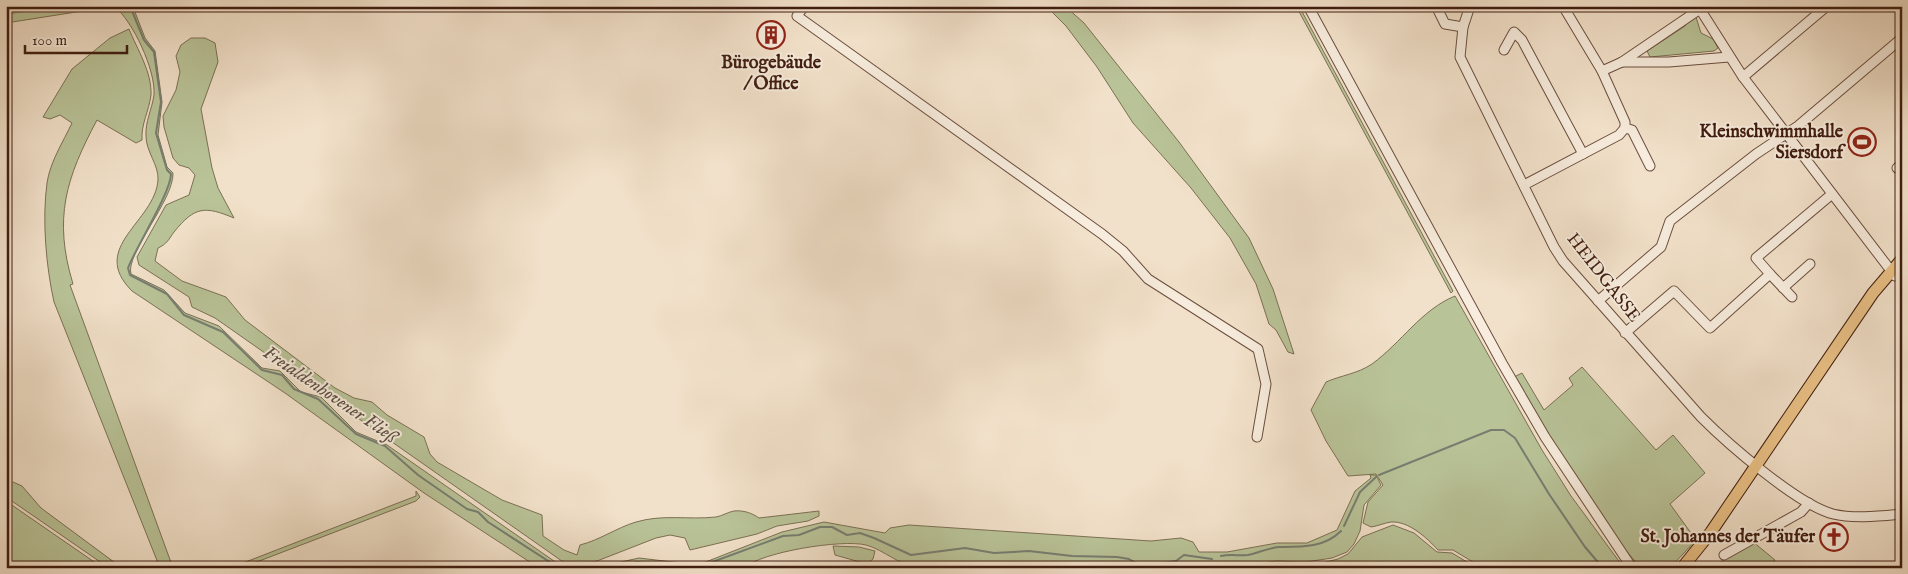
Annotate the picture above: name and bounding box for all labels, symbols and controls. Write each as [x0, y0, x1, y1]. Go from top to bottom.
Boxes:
building icon: Bürogebäude / Office [756, 20, 786, 50]
scale bar [25, 22, 128, 54]
text: 100 m [32, 31, 68, 50]
place label: Bürogebäude / Office [721, 52, 822, 96]
place label: Kleinschwimmhalle Siersdorf [1699, 121, 1846, 165]
sports icon: Kleinschwimmhalle Siersdorf [1847, 127, 1877, 157]
street label: HEIDGASSE [1561, 229, 1645, 327]
water label: Freialdenhovener Fließ [258, 341, 404, 450]
church icon: St. Johannes der Täufer [1819, 522, 1849, 552]
place label: St. Johannes der Täufer [1640, 526, 1815, 549]

